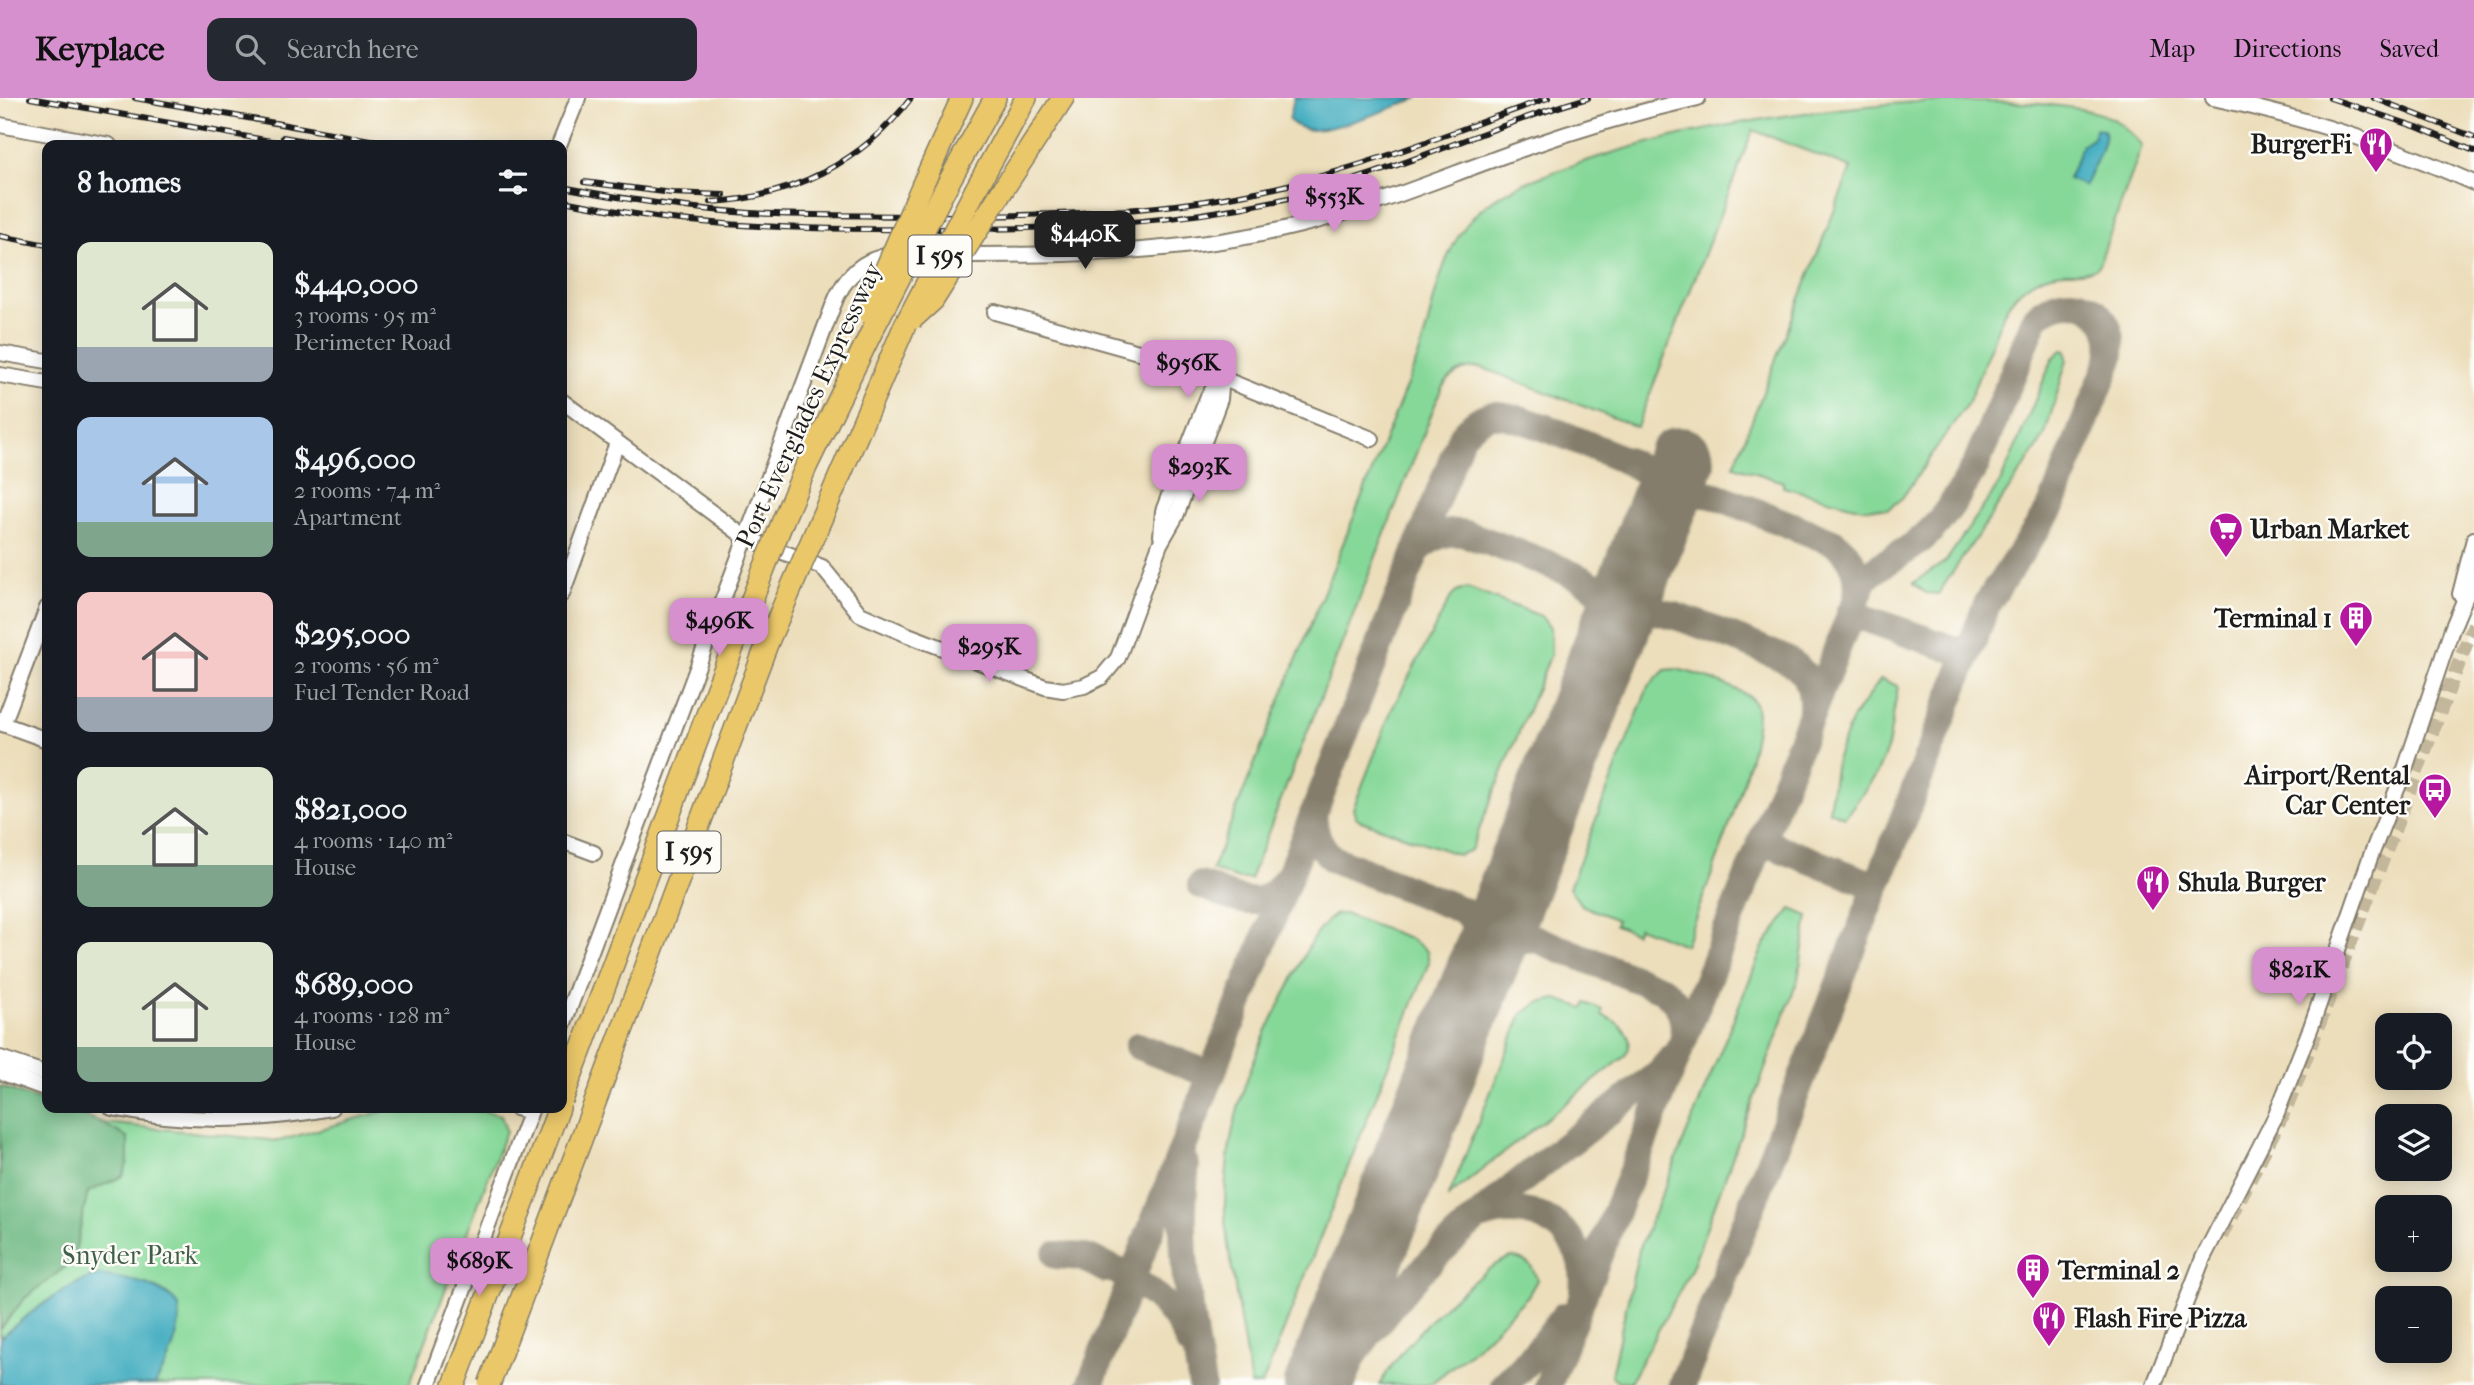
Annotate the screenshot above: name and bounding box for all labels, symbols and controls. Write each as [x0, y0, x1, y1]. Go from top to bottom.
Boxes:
search box [207, 18, 697, 81]
text: Keyplace [35, 30, 165, 69]
icon: search [231, 30, 269, 68]
text: Search here [287, 34, 419, 65]
text: Map [2149, 35, 2195, 63]
text: Directions [2233, 35, 2341, 63]
text: Saved [2379, 35, 2439, 63]
restaurant icon: BurgerFi [2357, 125, 2395, 174]
place label: BurgerFi [2250, 129, 2352, 160]
icon: filters [494, 163, 532, 201]
text: 8 homes [77, 165, 181, 200]
pin: $553K [1285, 174, 1383, 234]
text: $553K [1305, 183, 1363, 210]
pin: $440K [1036, 212, 1134, 271]
text: $440K [1050, 220, 1120, 247]
road number: I 595 [908, 236, 972, 276]
street label: Port Everglades Expressway [729, 256, 889, 553]
text: $440,000 [294, 267, 419, 302]
icon: home [133, 270, 217, 354]
text: 3 rooms · 95 m² [294, 302, 436, 329]
text: Perimeter Road [294, 329, 451, 356]
pin: $956K [1139, 341, 1237, 400]
text: $956K [1156, 349, 1220, 376]
text: $496,000 [294, 442, 416, 477]
pin: $293K [1150, 444, 1248, 504]
icon: home [133, 445, 217, 529]
text: $293K [1168, 453, 1230, 480]
text: 2 rooms · 74 m² [294, 477, 440, 504]
text: Apartment [294, 504, 402, 531]
supermarket icon: Urban Market [2207, 510, 2245, 559]
place label: Urban Market [2249, 514, 2410, 545]
pin: $496K [670, 598, 768, 658]
building icon: Terminal 1 [2337, 599, 2375, 648]
place label: Terminal 1 [2213, 603, 2332, 634]
text: $496K [685, 607, 753, 634]
text: $295,000 [294, 617, 411, 652]
icon: home [133, 620, 217, 704]
pin: $295K [940, 624, 1038, 684]
text: $295K [957, 633, 1021, 660]
text: 2 rooms · 56 m² [294, 652, 439, 679]
text: Fuel Tender Road [294, 679, 470, 706]
place label: Airport/Rental Car Center [2243, 760, 2411, 821]
bus stop icon: Airport/Rental Car Center [2416, 771, 2454, 820]
text: $821,000 [294, 792, 408, 827]
icon: home [133, 795, 217, 879]
text: 4 rooms · 140 m² [294, 827, 453, 854]
road number: I 595 [658, 832, 720, 872]
text: House [294, 854, 356, 881]
restaurant icon: Shula Burger [2134, 863, 2172, 912]
place label: Shula Burger [2178, 867, 2327, 898]
pin: $821K [2250, 948, 2348, 1007]
text: $821K [2269, 956, 2329, 983]
text: $689,000 [294, 967, 413, 1002]
icon: home [133, 970, 217, 1054]
text: 4 rooms · 128 m² [294, 1002, 450, 1029]
map controls [2375, 1013, 2452, 1363]
button: locate [2375, 1013, 2452, 1090]
text: House [294, 1029, 356, 1056]
button: layers [2375, 1104, 2452, 1181]
button: + [2375, 1195, 2452, 1272]
pin: $689K [430, 1238, 528, 1298]
park label: Snyder Park [62, 1240, 199, 1271]
text: $689K [446, 1247, 512, 1274]
building icon: Terminal 2 [2014, 1251, 2052, 1300]
place label: Terminal 2 [2057, 1255, 2180, 1286]
button: − [2375, 1286, 2452, 1363]
restaurant icon: Flash Fire Pizza [2030, 1299, 2068, 1348]
place label: Flash Fire Pizza [2073, 1303, 2247, 1334]

